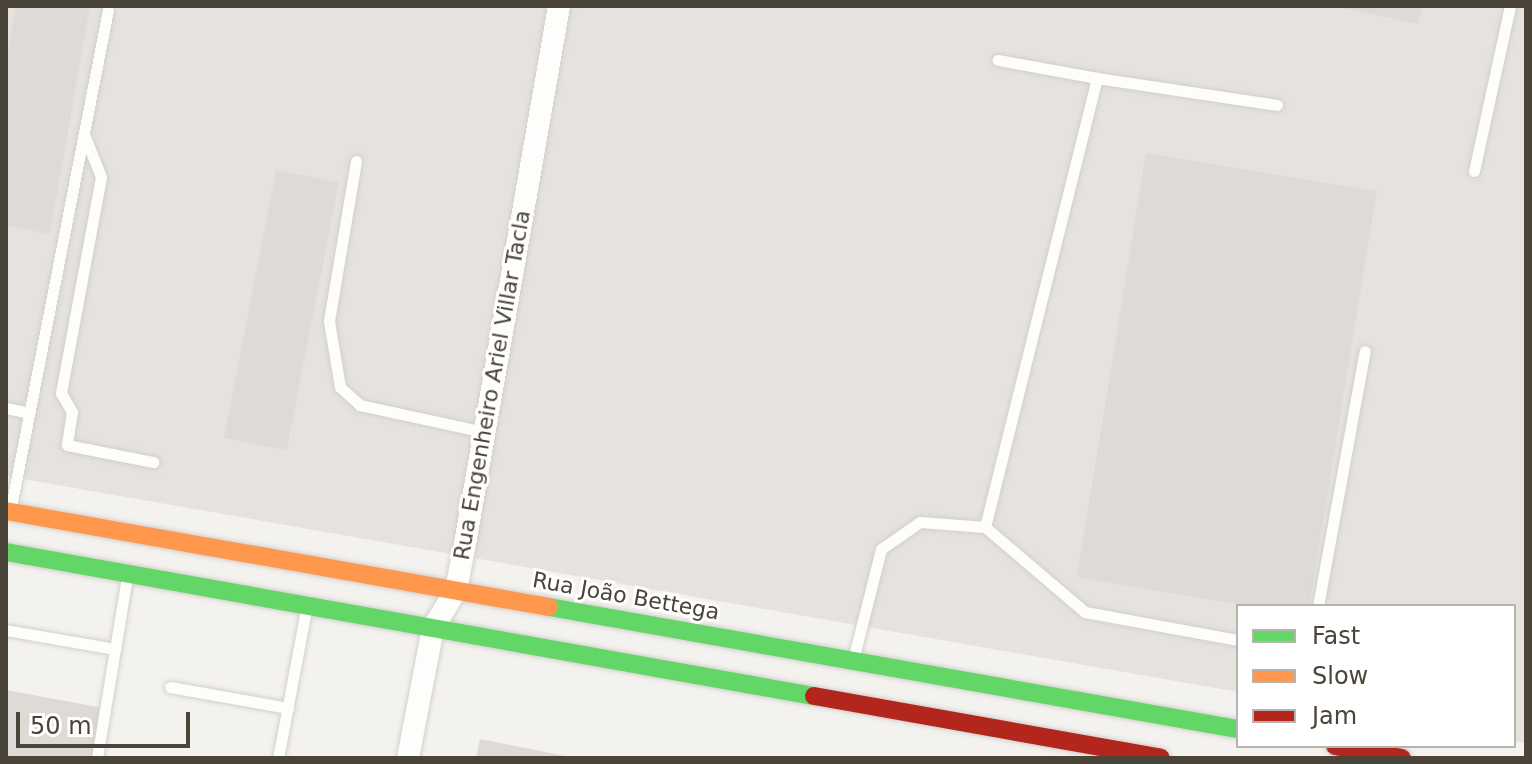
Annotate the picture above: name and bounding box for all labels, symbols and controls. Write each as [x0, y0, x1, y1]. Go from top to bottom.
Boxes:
street label: Rua Engenheiro Ariel Villar Tacla [448, 208, 536, 562]
street label: Rua João Bettega [530, 567, 722, 625]
legend [1236, 604, 1516, 748]
text: Fast [1312, 622, 1360, 650]
text: Slow [1312, 662, 1368, 690]
scale bar [20, 696, 194, 746]
text: Jam [1312, 702, 1357, 730]
text: 50 m [30, 712, 92, 740]

